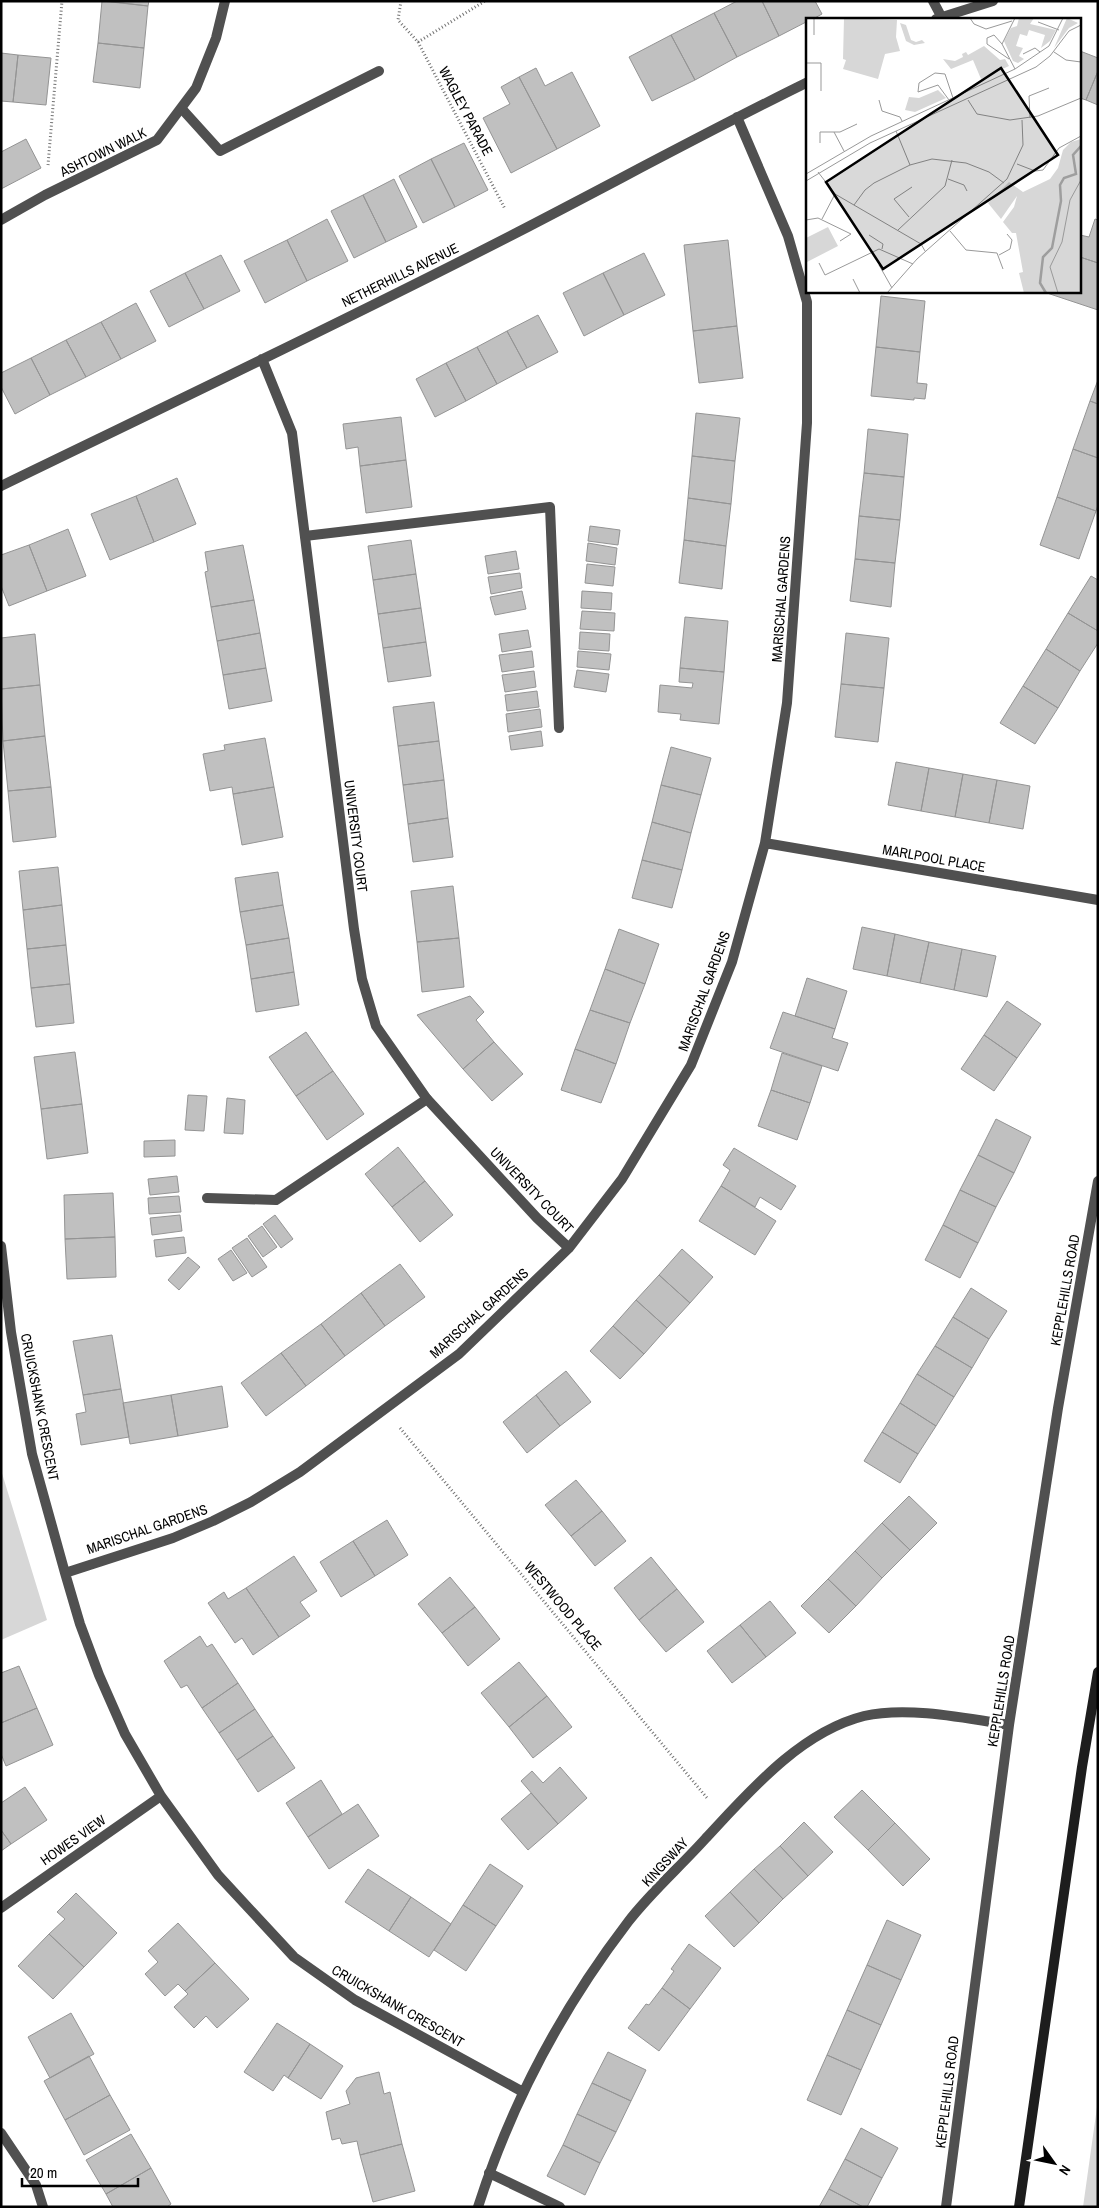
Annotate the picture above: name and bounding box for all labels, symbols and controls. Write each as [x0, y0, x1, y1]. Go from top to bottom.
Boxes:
inset map [806, 18, 1082, 292]
street label: WAGLEY PARADE [435, 63, 497, 159]
street label: ASHTOWN WALK [56, 123, 149, 181]
street label: NETHERHILLS AVENUE [339, 239, 461, 311]
street label: MARISCHAL GARDENS [768, 535, 794, 663]
street label: UNIVERSITY COURT [340, 779, 372, 893]
street label: MARLPOOL PLACE [881, 840, 987, 876]
street label: MARISCHAL GARDENS [674, 928, 734, 1054]
street label: UNIVERSITY COURT [486, 1143, 578, 1237]
street label: KEPPLEHILLS ROAD [1046, 1233, 1084, 1347]
street label: MARISCHAL GARDENS [426, 1264, 532, 1362]
street label: CRUICKSHANK CRESCENT [17, 1332, 63, 1482]
street label: MARISCHAL GARDENS [84, 1500, 210, 1558]
street label: WESTWOOD PLACE [520, 1558, 606, 1654]
street label: KEPPLEHILLS ROAD [983, 1634, 1019, 1748]
street label: HOWES VIEW [37, 1811, 109, 1869]
street label: KINGSWAY [638, 1833, 692, 1890]
street label: CRUICKSHANK CRESCENT [329, 1961, 467, 2051]
street label: KEPPLEHILLS ROAD [931, 2035, 963, 2149]
north arrow [1029, 2138, 1079, 2188]
scale bar [22, 2156, 139, 2188]
text: 20 m [30, 2162, 57, 2183]
text: N [1055, 2162, 1075, 2178]

